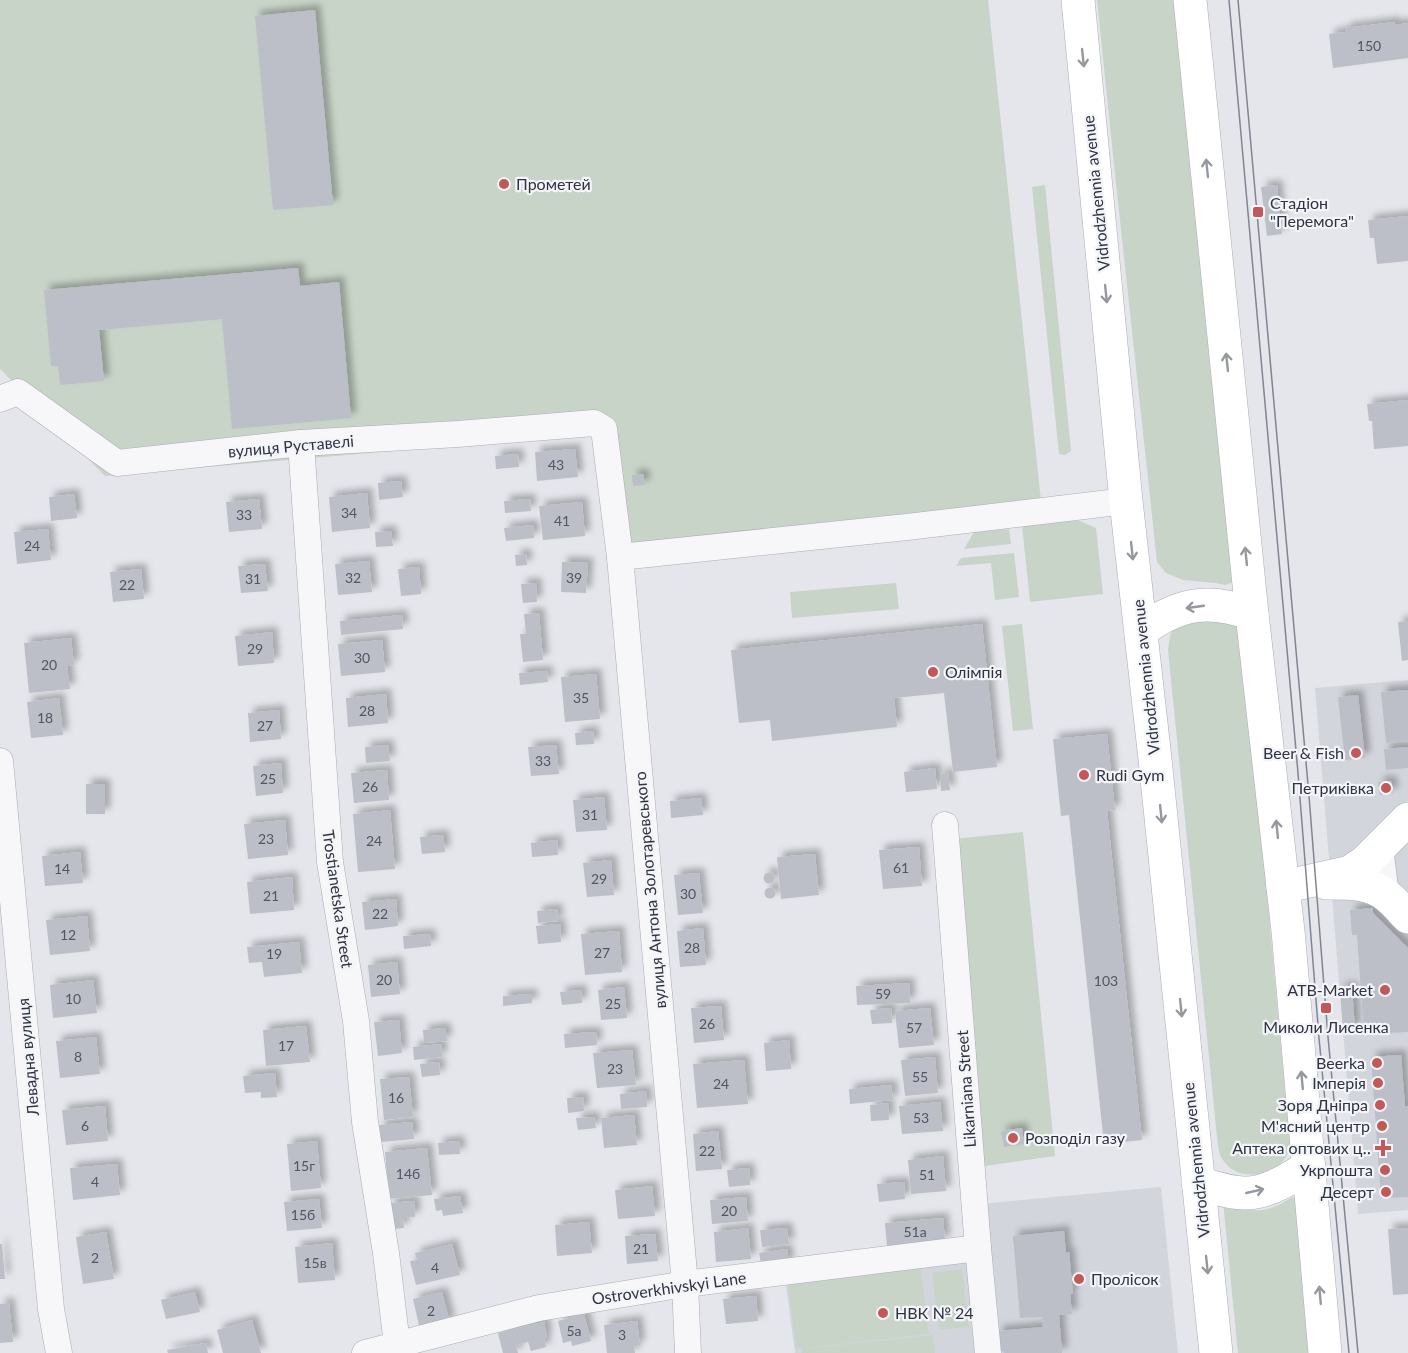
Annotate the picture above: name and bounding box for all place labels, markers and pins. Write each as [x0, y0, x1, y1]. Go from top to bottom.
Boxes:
place label: Прометей [516, 174, 591, 193]
marker: Прометей [497, 177, 511, 191]
place label: Стадіон "Перемога" [1270, 193, 1354, 230]
marker: Стадіон "Перемога" [1251, 205, 1265, 219]
place label: Олімпія [945, 662, 1002, 681]
marker: Олімпія [926, 665, 940, 679]
place label: Beer & Fish [1263, 743, 1344, 762]
marker: Beer & Fish [1349, 746, 1363, 760]
place label: Rudi Gym [1096, 765, 1164, 784]
marker: Rudi Gym [1077, 768, 1091, 782]
place label: Петриківка [1292, 778, 1374, 797]
marker: Петриківка [1379, 781, 1393, 795]
place label: ATB-Market [1287, 980, 1373, 999]
marker: ATB-Market [1378, 983, 1392, 997]
marker: Миколи Лисенка [1319, 1001, 1333, 1015]
place label: Миколи Лисенка [1263, 1017, 1389, 1036]
place label: Beerka [1316, 1053, 1365, 1072]
marker: Beerka [1370, 1056, 1384, 1070]
place label: Імперія [1312, 1073, 1366, 1092]
marker: Імперія [1371, 1076, 1385, 1090]
place label: Зоря Дніпра [1278, 1095, 1368, 1114]
marker: Зоря Дніпра [1373, 1098, 1387, 1112]
place label: М'ясний центр [1261, 1116, 1370, 1135]
marker: М'ясний центр [1375, 1119, 1389, 1133]
place label: Розподіл газу [1025, 1128, 1126, 1147]
marker: Розподіл газу [1006, 1131, 1020, 1145]
place label: Аптека оптових ц‥ [1232, 1138, 1371, 1157]
marker: Аптека оптових ц‥ [1376, 1141, 1390, 1155]
place label: Укрпошта [1300, 1160, 1373, 1179]
marker: Укрпошта [1378, 1163, 1392, 1177]
place label: Десерт [1321, 1182, 1374, 1201]
marker: Десерт [1379, 1185, 1393, 1199]
place label: Пролісок [1091, 1269, 1159, 1288]
marker: Пролісок [1072, 1272, 1086, 1286]
place label: НВК № 24 [895, 1303, 974, 1322]
marker: НВК № 24 [876, 1306, 890, 1320]

